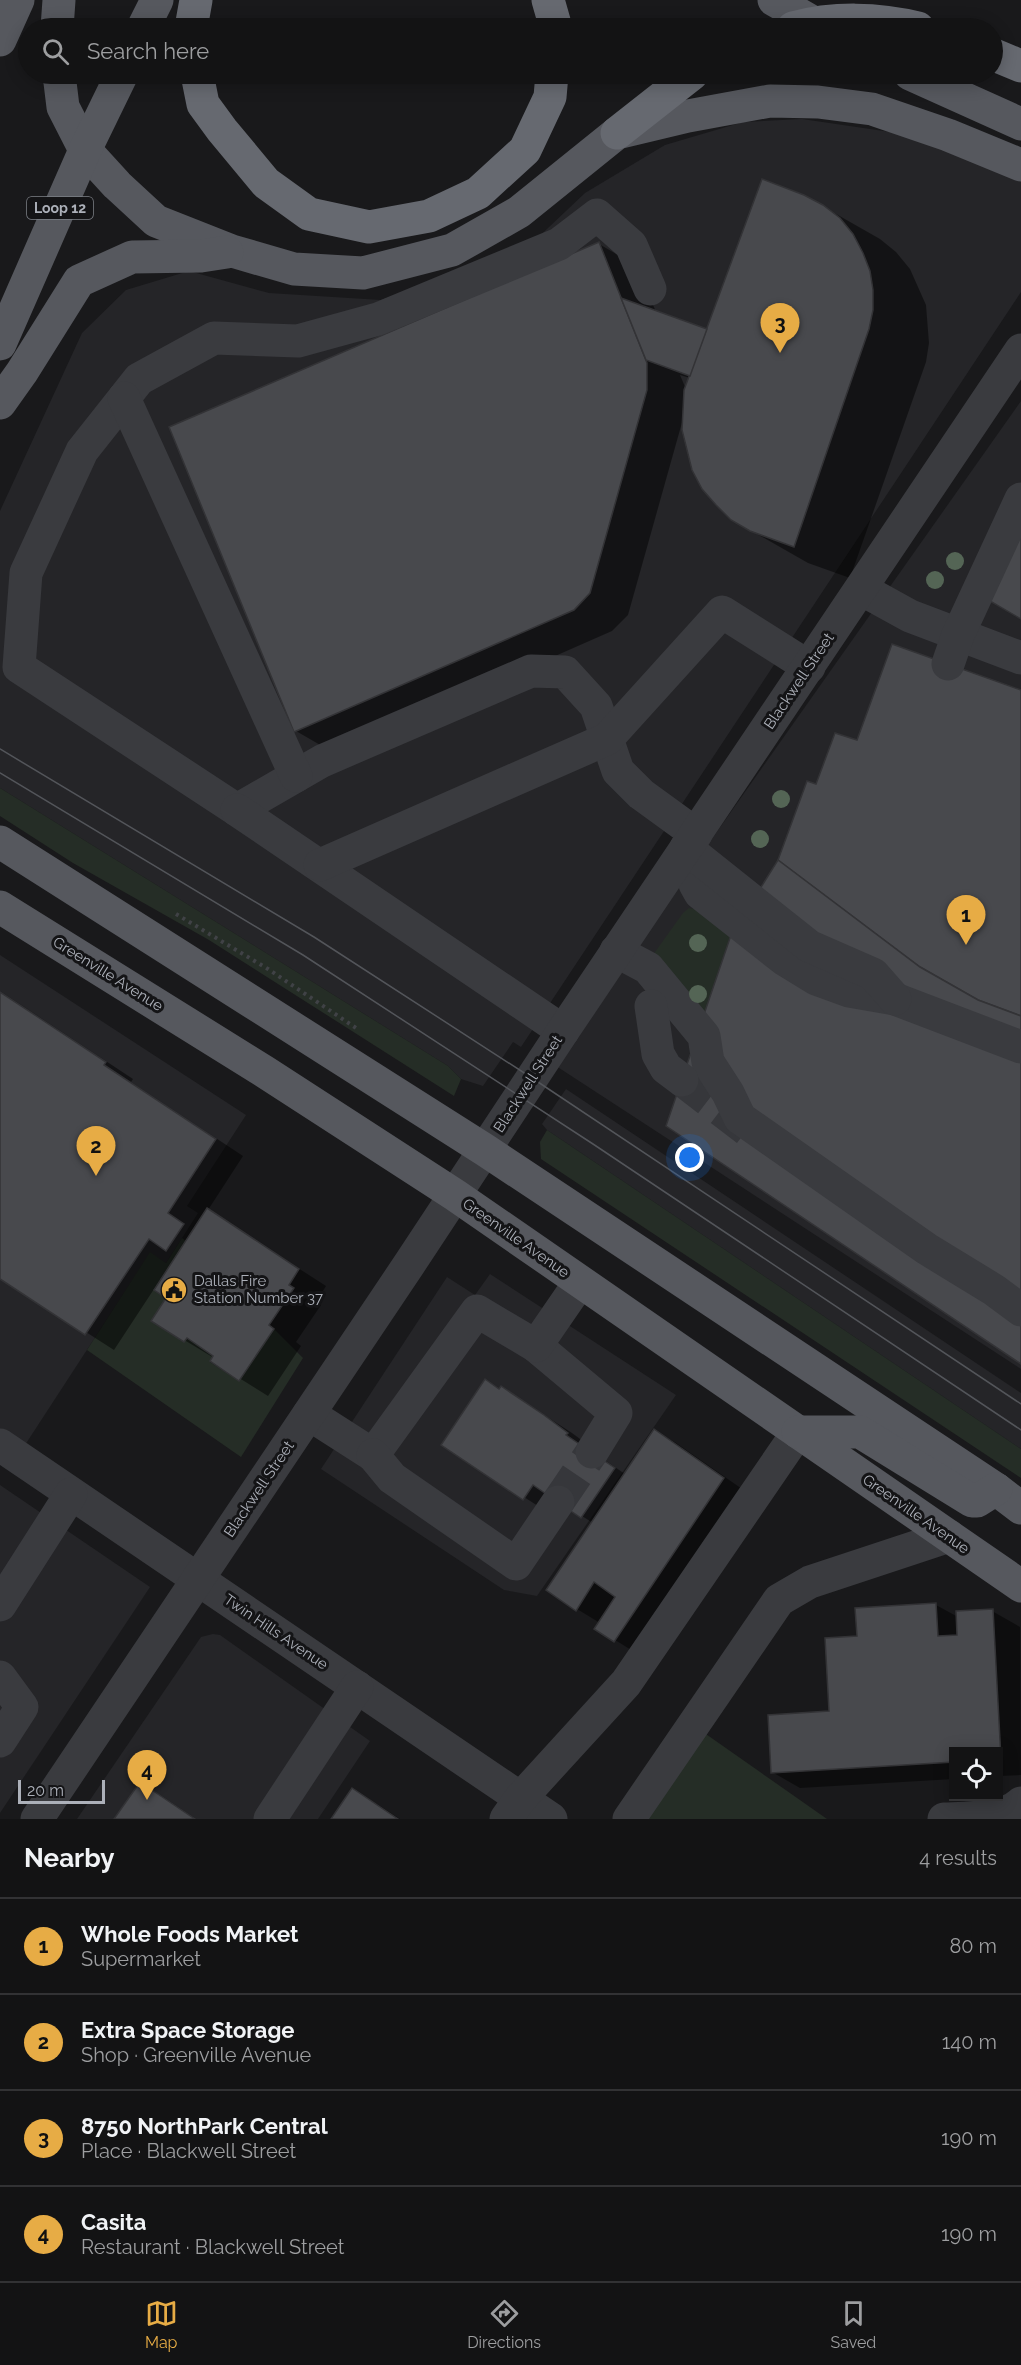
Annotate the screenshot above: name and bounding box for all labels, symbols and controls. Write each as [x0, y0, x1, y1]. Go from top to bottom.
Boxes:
search box [18, 18, 1003, 84]
icon: search [39, 35, 72, 68]
text: Search here [87, 38, 209, 64]
road number: Loop 12 [27, 197, 93, 219]
pin: 3 [760, 304, 800, 353]
street label: Blackwell Street [760, 629, 838, 733]
pin: 1 [946, 896, 986, 945]
street label: Greenville Avenue [50, 933, 166, 1015]
street label: Blackwell Street [490, 1032, 566, 1136]
pin: 2 [76, 1126, 116, 1176]
your location [675, 1143, 704, 1172]
street label: Greenville Avenue [459, 1194, 573, 1282]
place label: Dallas Fire Station Number 37 [194, 1272, 323, 1307]
public building icon: Dallas Fire Station Number 37 [159, 1275, 189, 1305]
street label: Blackwell Street [220, 1437, 298, 1541]
street label: Greenville Avenue [859, 1470, 973, 1558]
street label: Twin Hills Avenue [221, 1591, 332, 1674]
map controls [949, 1747, 1003, 1801]
button: locate [949, 1747, 1003, 1801]
pin: 4 [128, 1750, 166, 1800]
scale bar [18, 1777, 105, 1804]
text: 20 m [27, 1781, 64, 1800]
text: Nearby [24, 1843, 114, 1873]
text: 4 results [919, 1846, 997, 1870]
text: Whole Foods Market [81, 1921, 298, 1947]
text: 1 [39, 1934, 48, 1958]
text: 80 m [949, 1934, 997, 1958]
text: Supermarket [81, 1947, 201, 1971]
text: Extra Space Storage [81, 2017, 295, 2043]
text: 2 [38, 2030, 49, 2054]
text: 140 m [942, 2030, 997, 2054]
text: Shop · Greenville Avenue [81, 2043, 311, 2067]
text: 8750 NorthPark Central [81, 2113, 328, 2139]
text: 3 [38, 2126, 49, 2150]
text: 190 m [941, 2126, 997, 2150]
text: Place · Blackwell Street [81, 2139, 296, 2163]
text: Casita [81, 2209, 146, 2235]
text: 4 [38, 2222, 49, 2246]
text: 190 m [941, 2222, 997, 2246]
text: Restaurant · Blackwell Street [81, 2235, 344, 2259]
tab: Map [145, 2297, 178, 2352]
tab: Directions [467, 2297, 541, 2352]
tab: Saved [830, 2297, 876, 2352]

